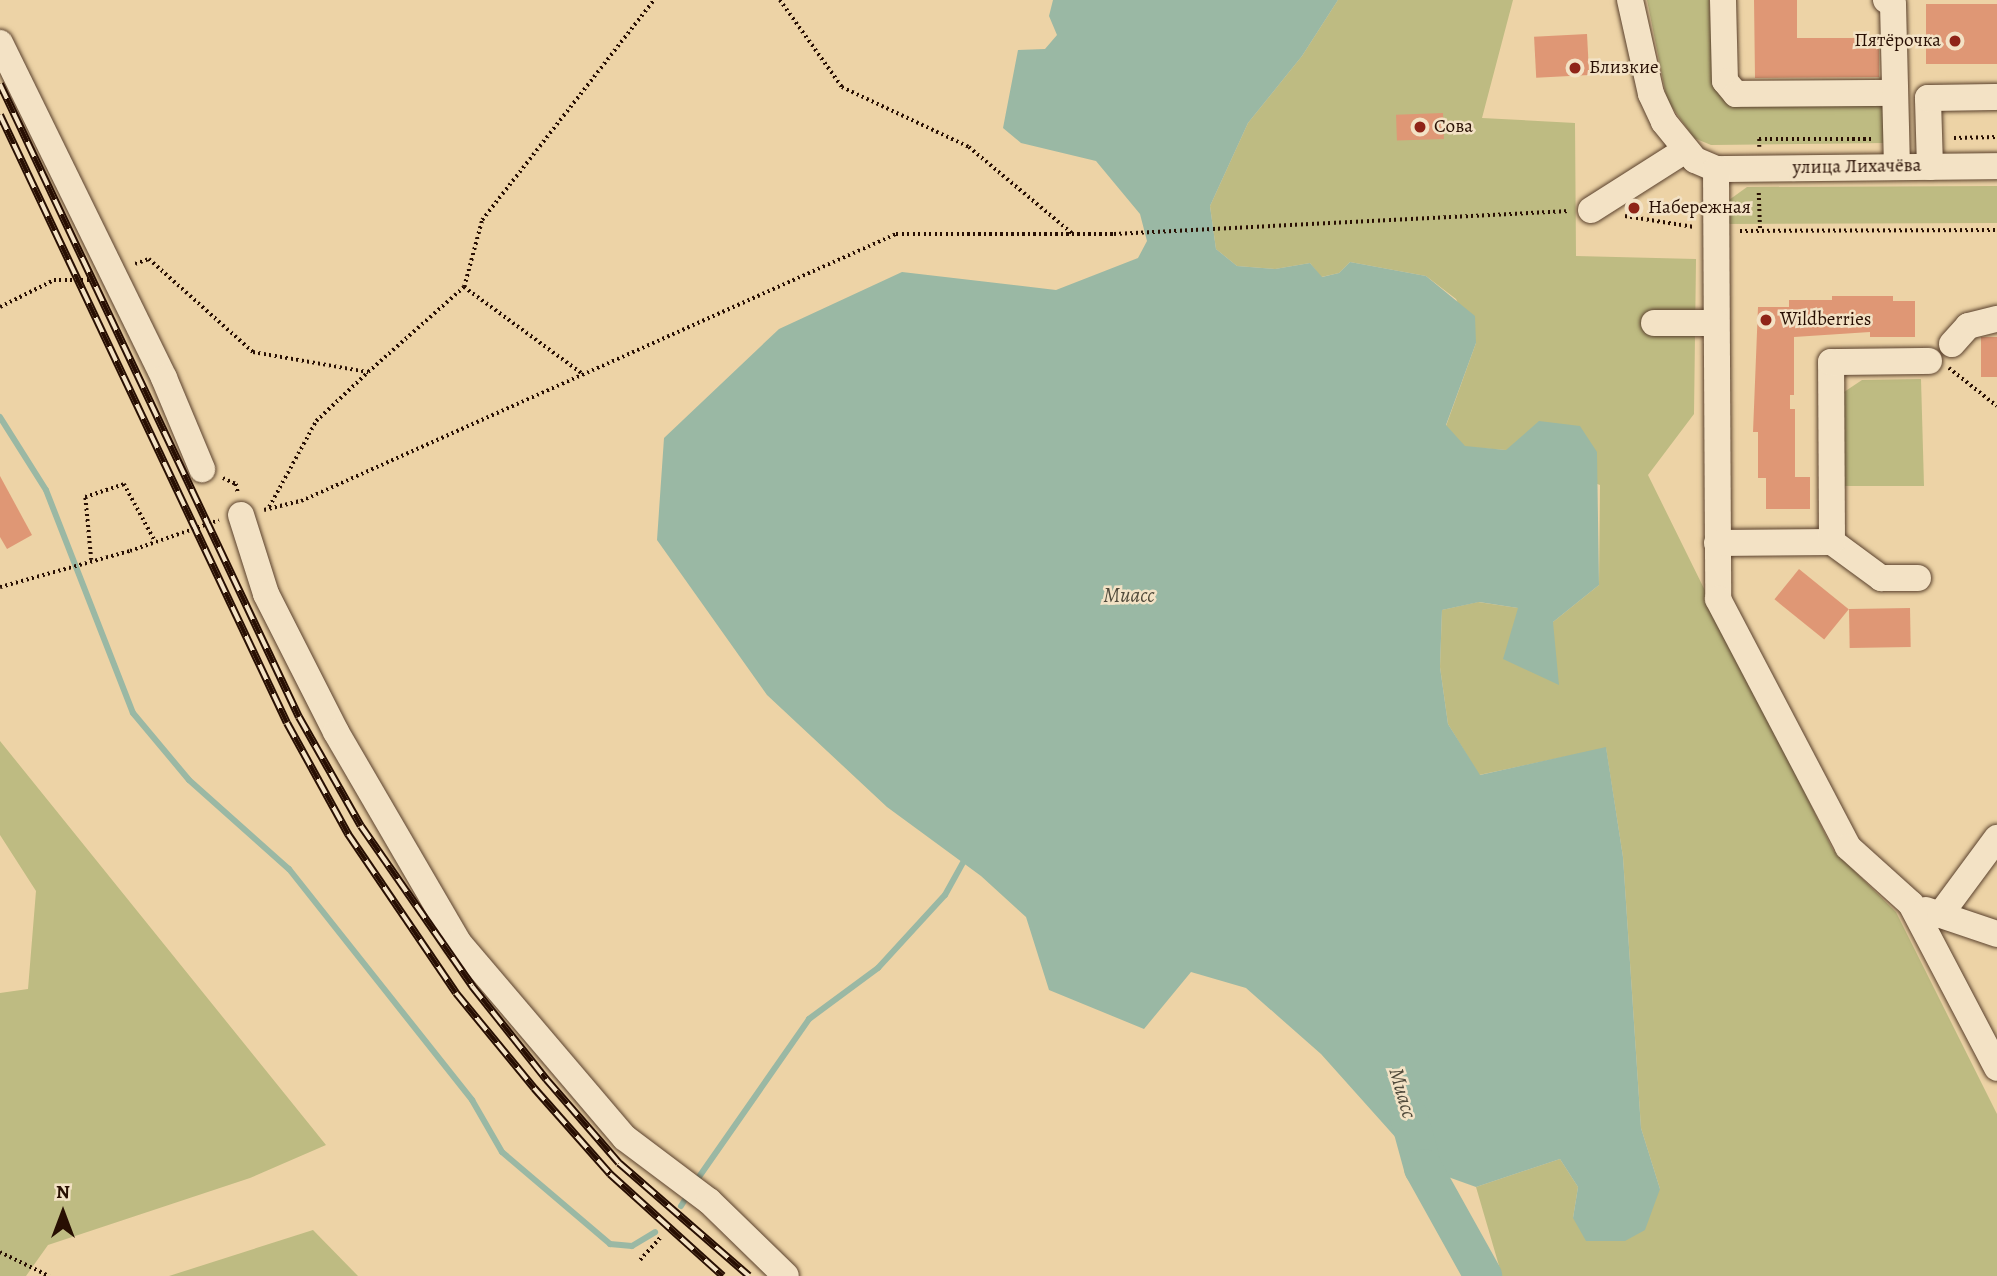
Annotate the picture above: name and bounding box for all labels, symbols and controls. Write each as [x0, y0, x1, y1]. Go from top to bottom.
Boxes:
place label: Пятёрочка [1854, 30, 1941, 52]
marker: Пятёрочка [1947, 33, 1963, 49]
place label: Близкие [1589, 57, 1659, 79]
marker: Близкие [1567, 60, 1583, 76]
place label: Сова [1434, 116, 1473, 138]
marker: Сова [1412, 119, 1428, 135]
street label: улица Лихачёва [1792, 154, 1922, 180]
place label: Набережная [1648, 197, 1751, 219]
marker: Набережная [1626, 200, 1642, 216]
place label: Wildberries [1780, 309, 1871, 331]
marker: Wildberries [1758, 312, 1774, 328]
water label: Миасс [1103, 582, 1155, 608]
water label: Миасс [1384, 1065, 1422, 1121]
north arrow [28, 1178, 98, 1248]
text: N [56, 1179, 70, 1205]

